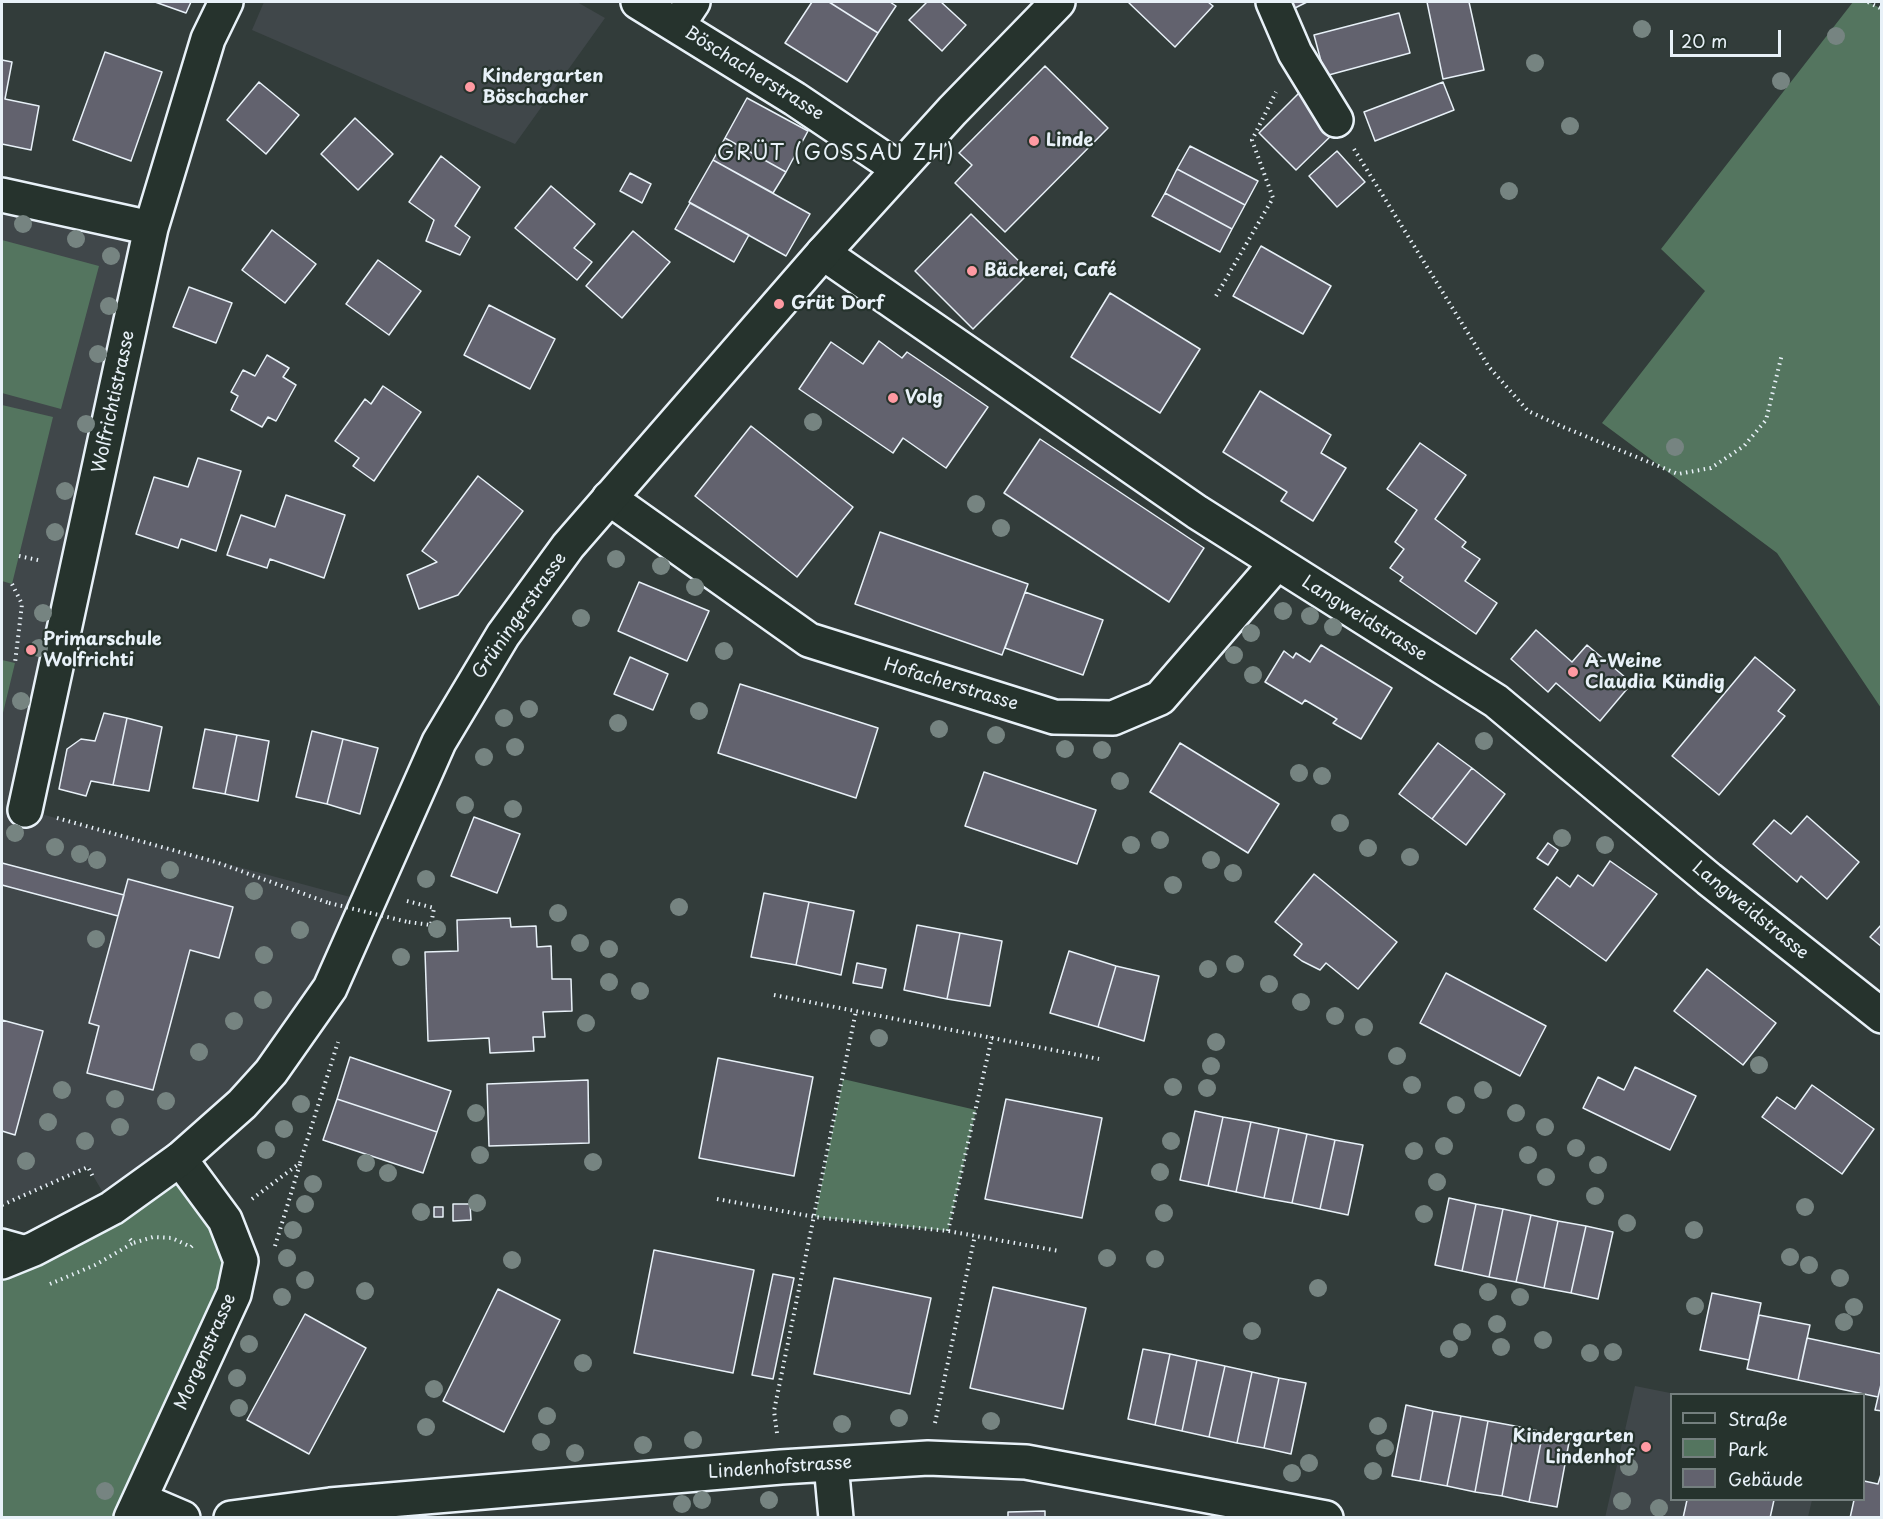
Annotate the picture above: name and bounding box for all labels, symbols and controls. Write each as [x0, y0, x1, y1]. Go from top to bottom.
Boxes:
scale bar [1673, 18, 1784, 56]
street label: Böschacherstrasse [681, 22, 827, 126]
text: 20 m [1681, 27, 1727, 54]
place label: Kindergarten Böschacher [482, 66, 603, 109]
marker: Kindergarten Böschacher [463, 80, 477, 94]
place label: Linde [1046, 130, 1093, 152]
marker: Linde [1027, 134, 1041, 148]
district label: GRÜT (GOSSAU ZH) [717, 141, 955, 167]
place label: Bäckerei, Café [984, 260, 1117, 282]
marker: Bäckerei, Café [965, 264, 979, 278]
place label: Grüt Dorf [791, 293, 884, 315]
marker: Grüt Dorf [772, 297, 786, 311]
street label: Wolfrichtistrasse [88, 329, 140, 475]
place label: Volg [905, 387, 943, 409]
marker: Volg [886, 391, 900, 405]
street label: Grüningerstrasse [468, 549, 572, 683]
street label: Langweidstrasse [1297, 572, 1431, 666]
place label: Primarschule Wolfrichti [43, 629, 162, 672]
marker: Primarschule Wolfrichti [24, 643, 38, 657]
place label: A-Weine Claudia Kündig [1585, 651, 1725, 694]
street label: Hofacherstrasse [881, 654, 1021, 716]
marker: A-Weine Claudia Kündig [1566, 665, 1580, 679]
street label: Langweidstrasse [1687, 857, 1813, 965]
street label: Morgenstrasse [171, 1290, 241, 1414]
legend [1670, 1393, 1865, 1501]
text: Straße [1728, 1405, 1788, 1432]
place label: Kindergarten Lindenhof [1513, 1426, 1634, 1468]
text: Park [1728, 1435, 1768, 1462]
marker: Kindergarten Lindenhof [1639, 1440, 1653, 1454]
street label: Lindenhofstrasse [707, 1452, 853, 1484]
text: Gebäude [1728, 1465, 1803, 1492]

